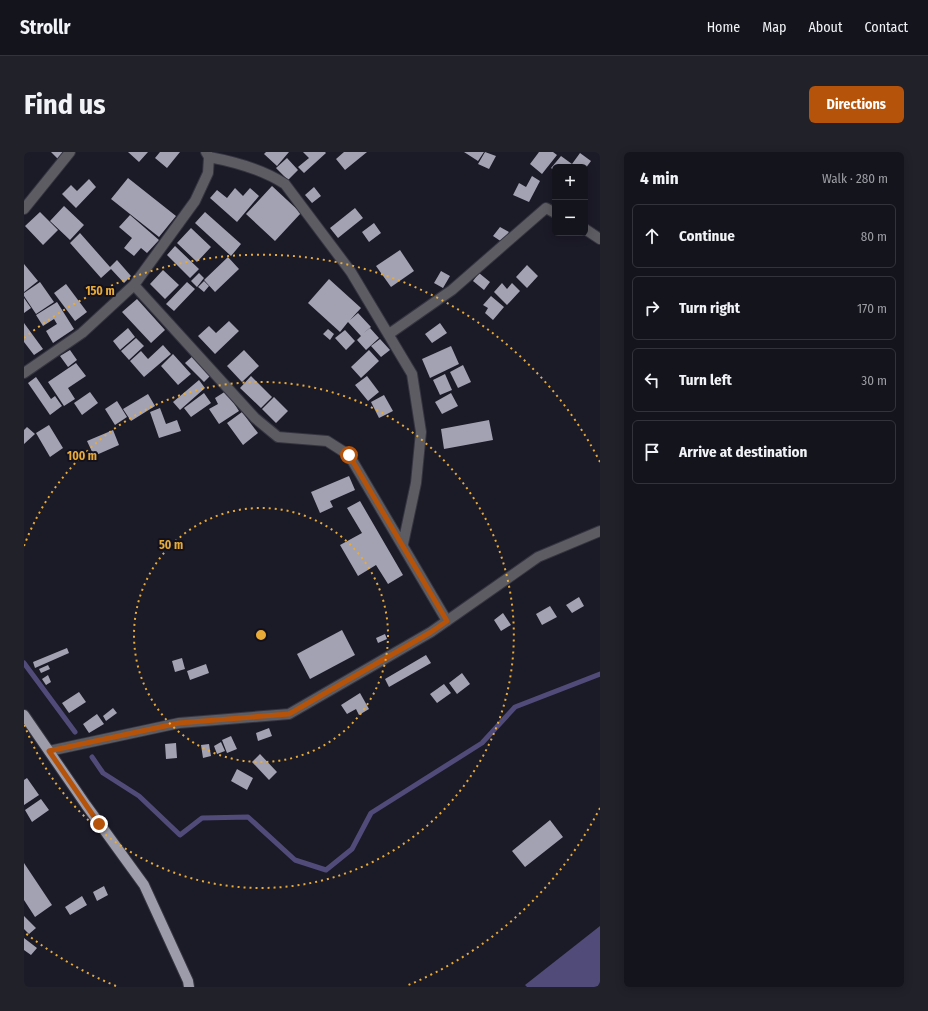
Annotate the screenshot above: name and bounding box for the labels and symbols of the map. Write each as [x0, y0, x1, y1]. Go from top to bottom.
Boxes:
text: 150 m [85, 284, 115, 298]
route start [340, 446, 358, 464]
text: 100 m [67, 449, 97, 463]
text: 50 m [159, 538, 183, 552]
centre of rings [254, 628, 268, 642]
route end [90, 815, 108, 833]

